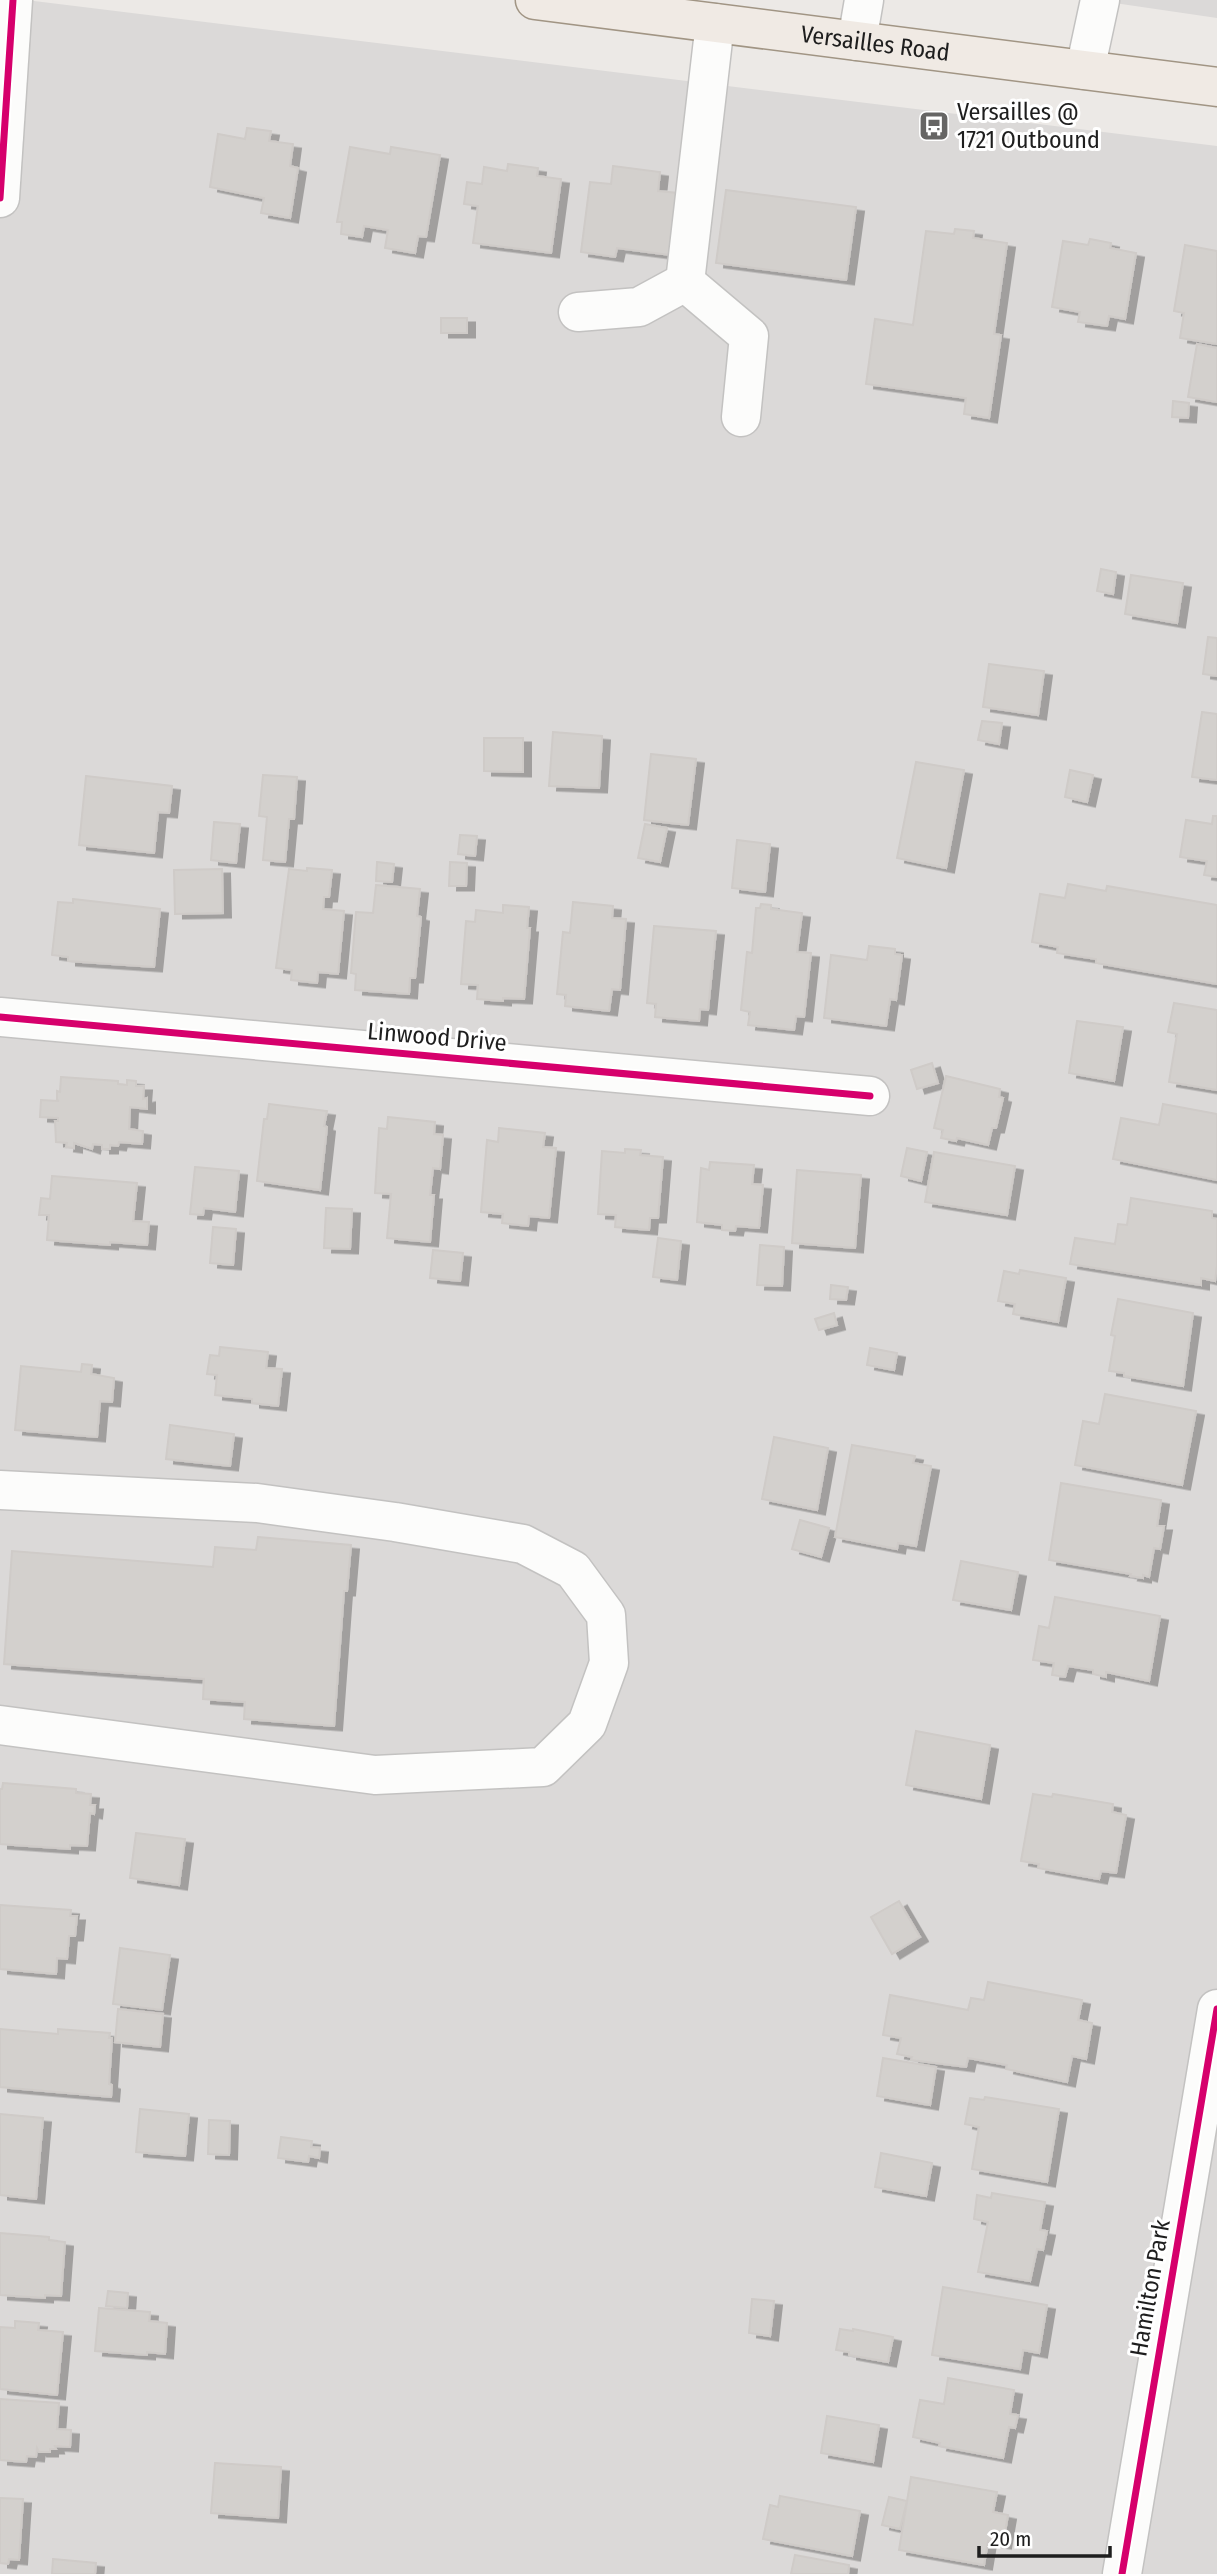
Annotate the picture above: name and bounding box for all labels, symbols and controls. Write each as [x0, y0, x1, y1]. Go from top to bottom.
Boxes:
street label: Versailles Road [799, 20, 951, 67]
place label: Versailles @ 1721 Outbound [957, 98, 1100, 154]
bus stop icon: Versailles @ 1721 Outbound [917, 109, 951, 143]
street label: Linwood Drive [366, 1017, 508, 1057]
street label: Hamilton Park [1124, 2217, 1176, 2358]
scale bar [979, 2514, 1110, 2558]
text: 20 m [990, 2526, 1031, 2552]

